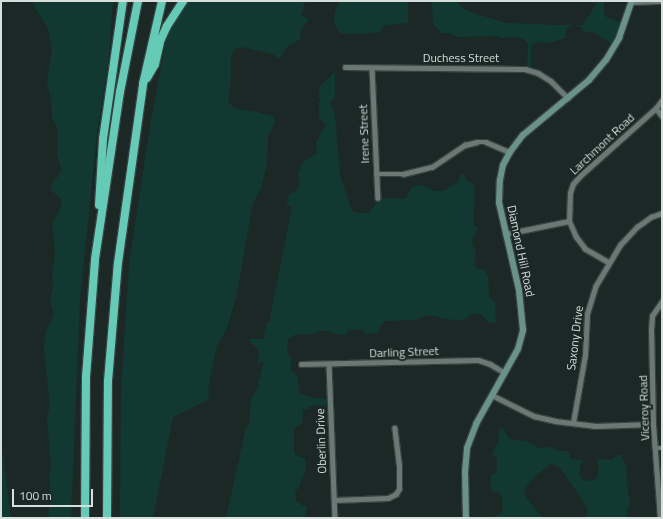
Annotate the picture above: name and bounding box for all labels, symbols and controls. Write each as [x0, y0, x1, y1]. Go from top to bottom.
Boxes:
street label: Duchess Street [423, 51, 499, 65]
street label: Irene Street [356, 104, 372, 164]
street label: Larchmont Road [567, 110, 637, 178]
street label: Diamond Hill Road [504, 204, 538, 298]
street label: Saxony Drive [564, 305, 586, 371]
street label: Darling Street [369, 344, 439, 360]
street label: Viceroy Road [636, 375, 652, 441]
street label: Oberlin Drive [313, 408, 329, 474]
scale bar [14, 481, 95, 507]
text: 100 m [19, 486, 52, 505]

